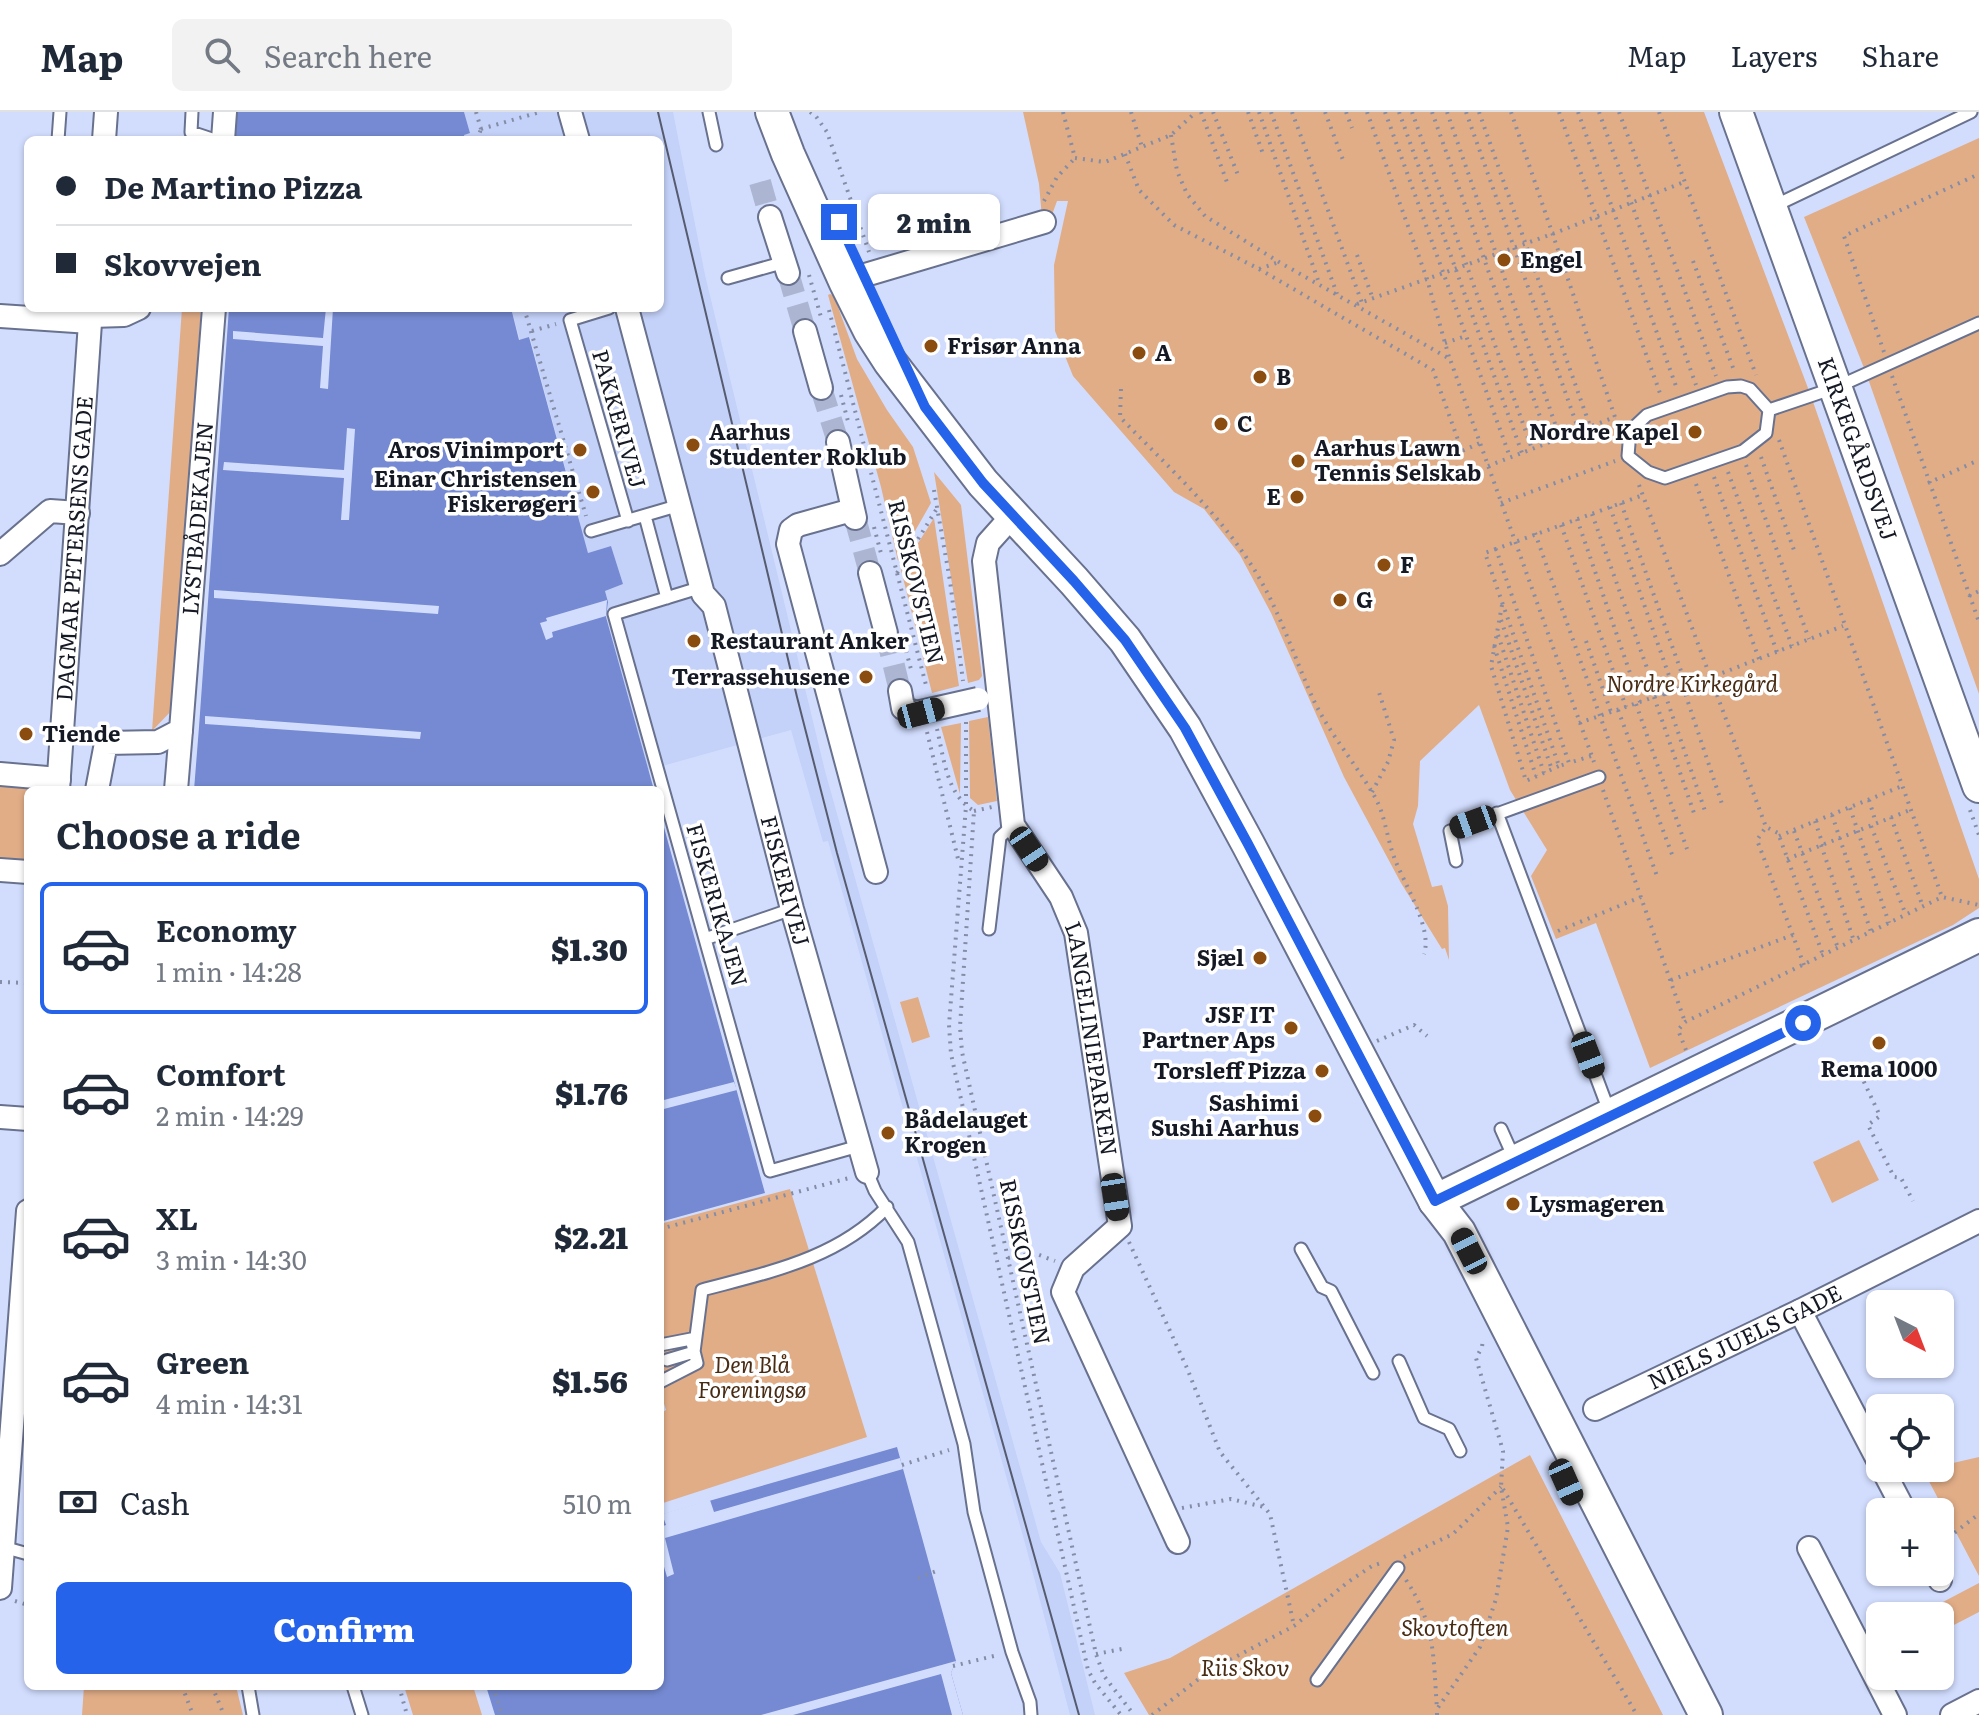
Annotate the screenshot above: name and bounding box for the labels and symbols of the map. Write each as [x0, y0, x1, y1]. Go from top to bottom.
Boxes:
callout: 2 min [867, 194, 999, 250]
route end [821, 204, 857, 240]
place label: Engel [1520, 242, 1583, 275]
marker: Engel [1495, 251, 1513, 269]
place label: Frisør Anna [947, 328, 1081, 361]
place label: A [1155, 335, 1172, 368]
marker: Frisør Anna [922, 337, 940, 355]
marker: A [1130, 344, 1148, 362]
street label: PAKKERIVEJ [585, 345, 656, 492]
street label: KIRKEGÅRDSVEJ [1811, 352, 1907, 545]
place label: B [1276, 359, 1291, 392]
marker: B [1251, 368, 1269, 386]
street label: DAGMAR PETERSENS GADE [46, 395, 100, 702]
place label: C [1237, 406, 1253, 439]
place label: Aarhus Studenter Roklub [709, 414, 906, 472]
place label: Nordre Kapel [1529, 414, 1679, 447]
marker: C [1212, 415, 1230, 433]
street label: LYSTBÅDEKAJEN [172, 420, 220, 616]
marker: Nordre Kapel [1686, 423, 1704, 441]
place label: Aarhus Lawn Tennis Selskab [1314, 430, 1481, 488]
place label: Aros Vinimport [388, 432, 564, 465]
marker: Aarhus Studenter Roklub [684, 436, 702, 454]
marker: Aros Vinimport [571, 441, 589, 459]
marker: Aarhus Lawn Tennis Selskab [1289, 452, 1307, 470]
place label: Einar Christensen Fiskerøgeri [374, 461, 577, 519]
place label: E [1266, 479, 1281, 512]
marker: Einar Christensen Fiskerøgeri [584, 483, 602, 501]
marker: E [1288, 488, 1306, 506]
street label: RISSKOVSTIEN [881, 496, 954, 668]
place label: F [1400, 547, 1414, 580]
marker: F [1375, 556, 1393, 574]
place label: G [1356, 582, 1373, 615]
marker: G [1331, 591, 1349, 609]
place label: Restaurant Anker [710, 623, 909, 656]
marker: Restaurant Anker [685, 632, 703, 650]
place label: Terrassehusene [672, 659, 850, 692]
park label: Nordre Kirkegård [1606, 666, 1778, 699]
marker: Terrassehusene [857, 668, 875, 686]
car [895, 695, 947, 731]
place label: Tiende [42, 716, 120, 749]
marker: Tiende [17, 725, 35, 743]
car [1446, 803, 1500, 841]
street label: FISKERIVEJ [754, 812, 820, 949]
street label: FISKERIKAJEN [679, 819, 758, 990]
car [1006, 822, 1052, 876]
street label: LANGELINIEPARKEN [1058, 916, 1127, 1158]
place label: Sjæl [1197, 940, 1244, 973]
marker: Sjæl [1251, 949, 1269, 967]
place label: JSF IT Partner Aps [1142, 997, 1275, 1055]
route start [1785, 1005, 1821, 1041]
marker: JSF IT Partner Aps [1282, 1019, 1300, 1037]
car [1568, 1028, 1608, 1082]
marker: Rema 1000 [1870, 1034, 1888, 1052]
place label: Rema 1000 [1821, 1051, 1938, 1084]
place label: Torsleff Pizza [1153, 1053, 1306, 1086]
marker: Torsleff Pizza [1313, 1062, 1331, 1080]
place label: Sashimi Sushi Aarhus [1151, 1085, 1299, 1143]
place label: Bådelauget Krogen [904, 1102, 1028, 1160]
marker: Sashimi Sushi Aarhus [1306, 1107, 1324, 1125]
marker: Bådelauget Krogen [879, 1124, 897, 1142]
car [1099, 1171, 1131, 1223]
street label: RISSKOVSTIEN [993, 1176, 1060, 1348]
place label: Lysmageren [1529, 1186, 1665, 1219]
marker: Lysmageren [1504, 1195, 1522, 1213]
car [1447, 1224, 1491, 1278]
street label: NIELS JUELS GADE [1641, 1275, 1847, 1397]
north arrow [1866, 1290, 1954, 1378]
park label: Den Blå Foreningsø [698, 1347, 807, 1405]
car [1545, 1455, 1587, 1509]
park label: Skovtoften [1401, 1610, 1509, 1643]
park label: Riis Skov [1200, 1650, 1290, 1683]

